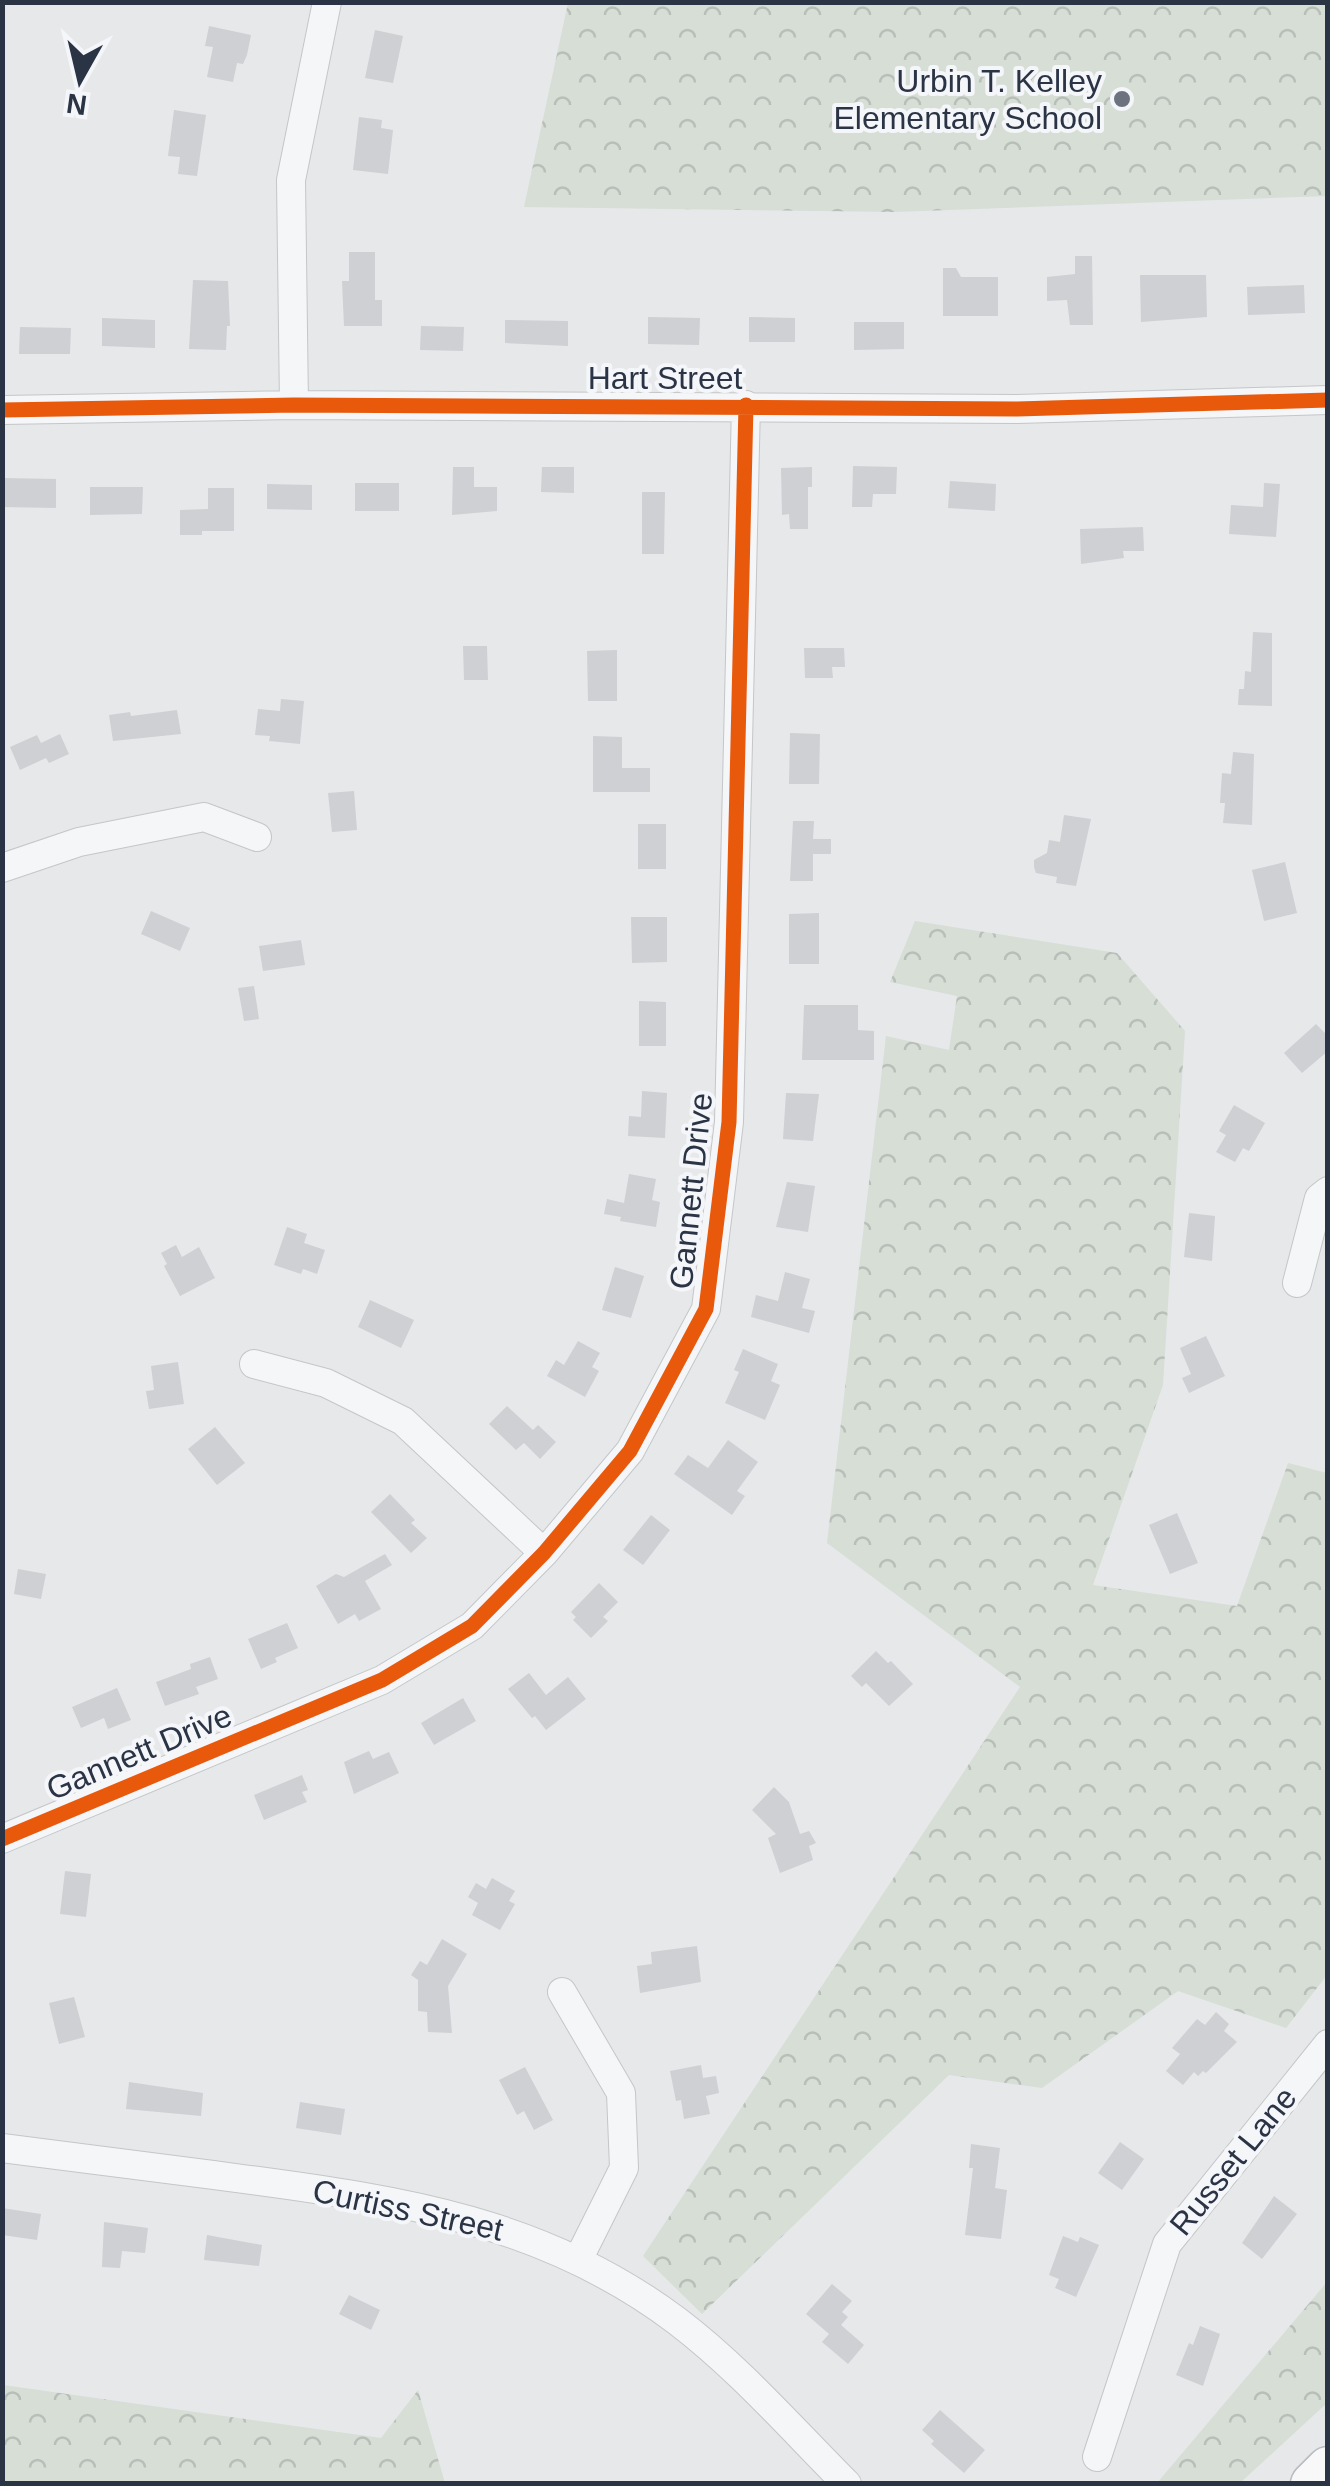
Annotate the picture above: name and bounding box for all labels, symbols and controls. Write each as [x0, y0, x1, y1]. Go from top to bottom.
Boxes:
north arrow [30, 30, 130, 130]
place label: Urbin T. Kelley Elementary School [833, 63, 1102, 136]
text: N [64, 88, 89, 121]
marker: Urbin T. Kelley Elementary School [1111, 88, 1133, 110]
street label: Hart Street [588, 360, 742, 396]
street label: Gannett Drive [663, 1091, 719, 1291]
street label: Gannett Drive [41, 1697, 237, 1807]
street label: Russet Lane [1162, 2080, 1304, 2242]
street label: Curtiss Street [309, 2172, 507, 2248]

